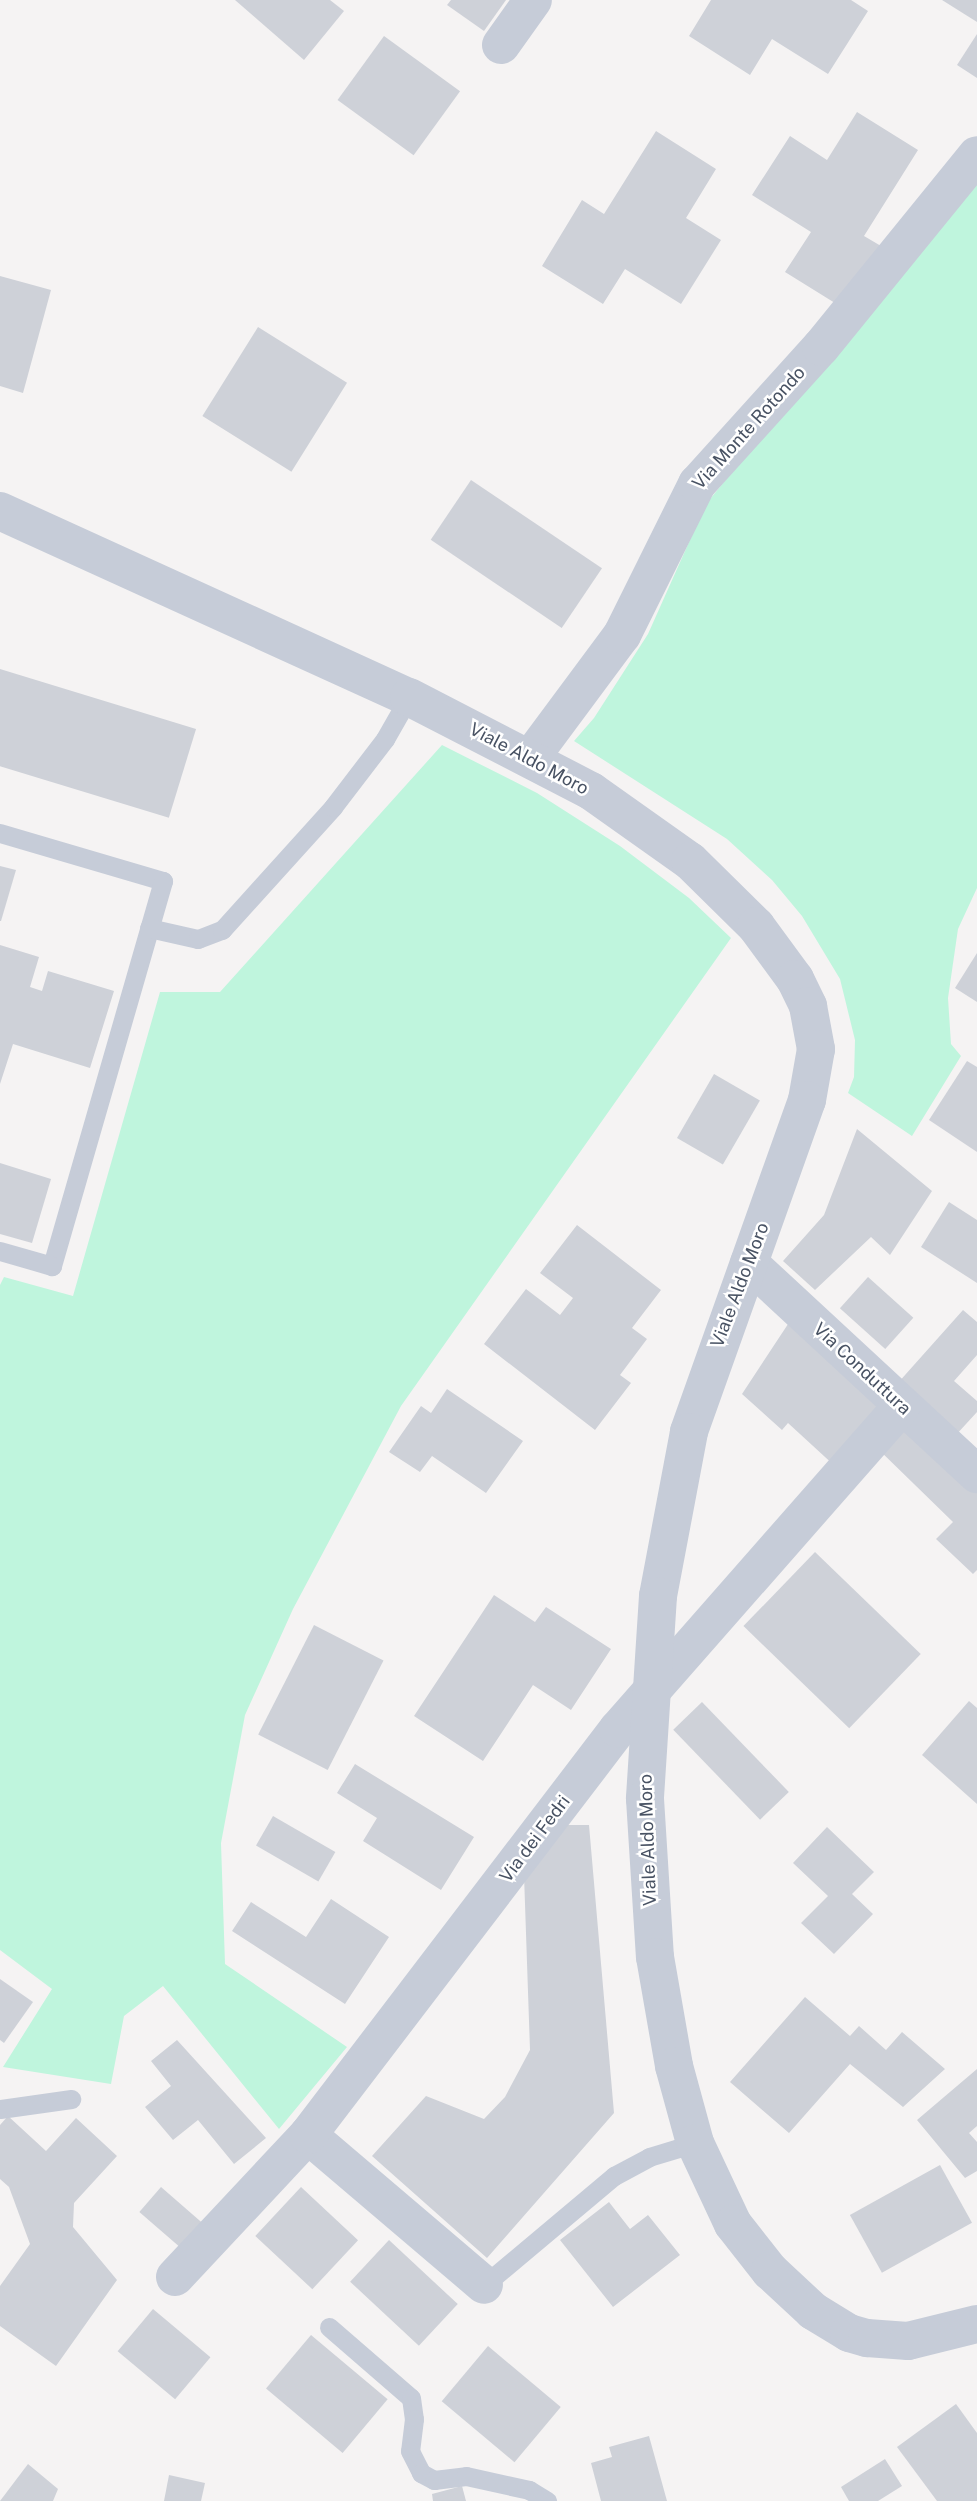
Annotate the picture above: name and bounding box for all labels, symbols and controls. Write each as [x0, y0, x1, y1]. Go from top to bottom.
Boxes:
street label: Via Monte Rotondo [688, 362, 810, 494]
street label: Viale Aldo Moro [466, 718, 592, 800]
street label: Viale Aldo Moro [706, 1219, 774, 1351]
street label: Via Conduttura [809, 1318, 915, 1420]
street label: Viale Aldo Moro [635, 1774, 661, 1906]
street label: Via dei Fedri [495, 1791, 575, 1887]

